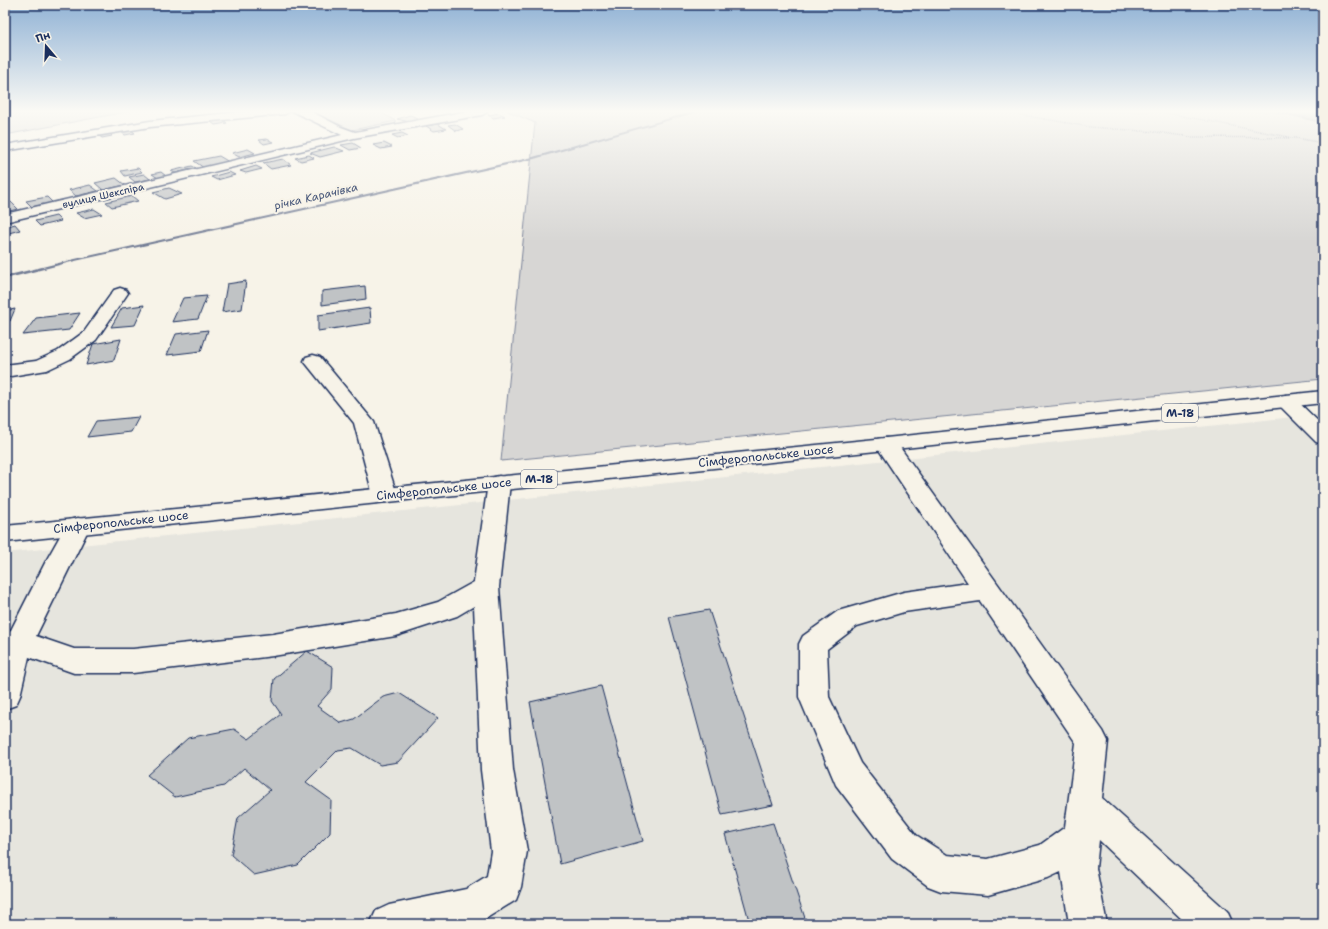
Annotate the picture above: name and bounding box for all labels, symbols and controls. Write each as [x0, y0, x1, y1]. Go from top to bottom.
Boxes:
north arrow [26, 26, 66, 66]
text: Пн [34, 28, 52, 46]
street label: вулиця Шекспіра [61, 180, 146, 211]
water label: річка Карачівка [272, 180, 360, 214]
road number: М-18 [1162, 404, 1198, 422]
street label: Сімферопольське шосе [697, 441, 835, 471]
road number: М-18 [521, 470, 557, 488]
street label: Сімферопольське шосе [375, 474, 513, 504]
street label: Сімферопольське шосе [52, 507, 190, 537]

